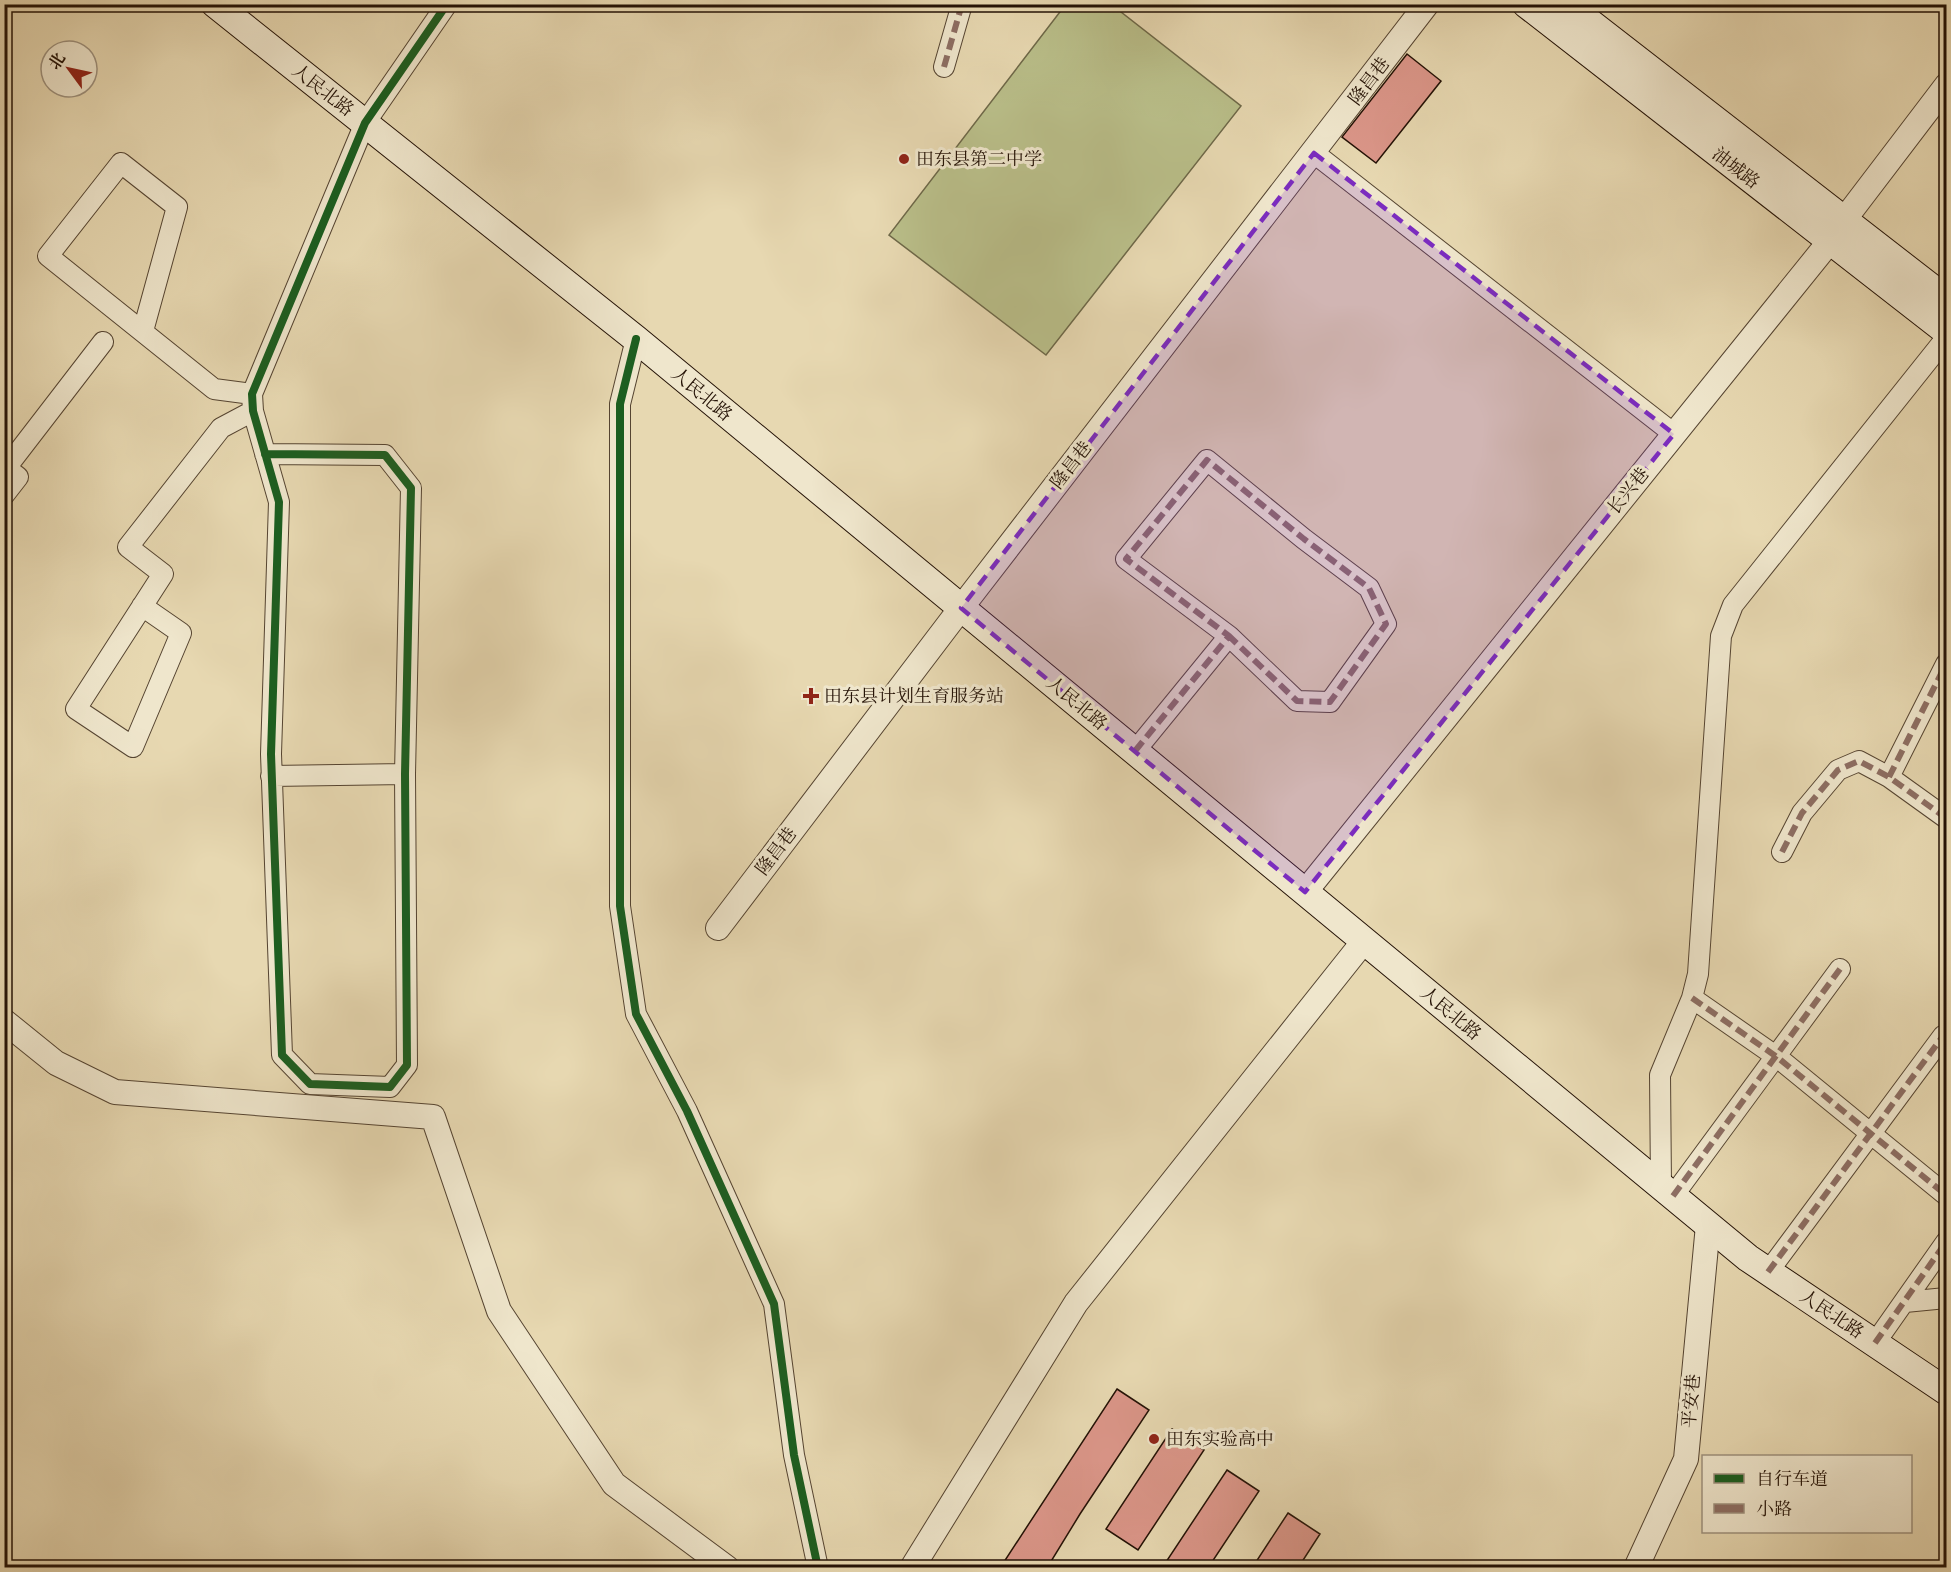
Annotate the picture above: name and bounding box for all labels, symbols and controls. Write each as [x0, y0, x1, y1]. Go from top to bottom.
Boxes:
north arrow [39, 39, 99, 99]
text: 北 [45, 49, 72, 75]
street label: 隆昌巷 [1344, 53, 1396, 111]
street label: 人民北路 [286, 59, 358, 123]
street label: 油城路 [1706, 143, 1764, 196]
place label: 田东县第二中学 [916, 148, 1042, 173]
marker: 田东县第二中学 [897, 152, 911, 166]
street label: 人民北路 [665, 362, 737, 428]
street label: 隆昌巷 [1046, 437, 1099, 495]
street label: 长兴巷 [1602, 463, 1656, 521]
street label: 人民北路 [1040, 671, 1112, 737]
place label: 田东县计划生育服务站 [824, 685, 1004, 710]
marker: 田东县计划生育服务站 [802, 687, 820, 705]
street label: 隆昌巷 [751, 823, 803, 881]
street label: 人民北路 [1414, 981, 1486, 1047]
street label: 人民北路 [1794, 1285, 1868, 1346]
street label: 平安巷 [1678, 1373, 1707, 1429]
place label: 田东实验高中 [1166, 1428, 1274, 1453]
marker: 田东实验高中 [1147, 1432, 1161, 1446]
legend [1702, 1455, 1912, 1533]
text: 自行车道 [1756, 1468, 1828, 1493]
text: 小路 [1756, 1498, 1792, 1523]

